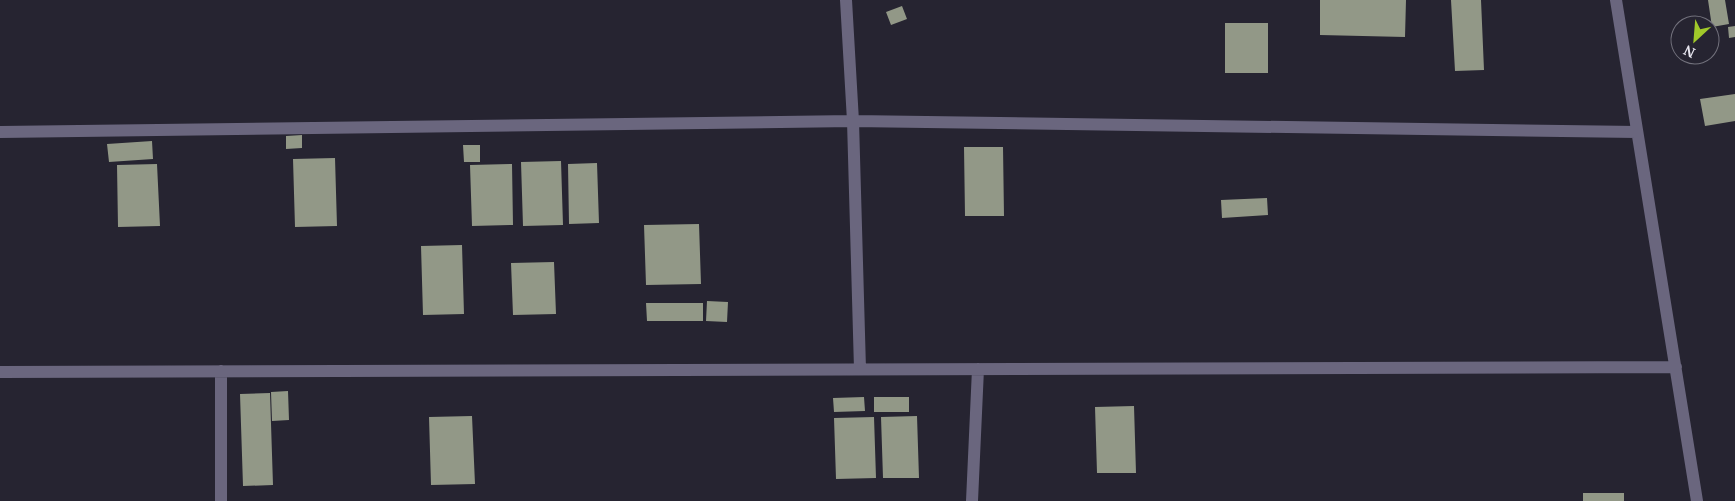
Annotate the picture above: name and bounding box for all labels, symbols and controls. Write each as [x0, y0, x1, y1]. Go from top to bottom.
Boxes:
north arrow [1670, 15, 1720, 65]
text: N [1680, 41, 1698, 63]

